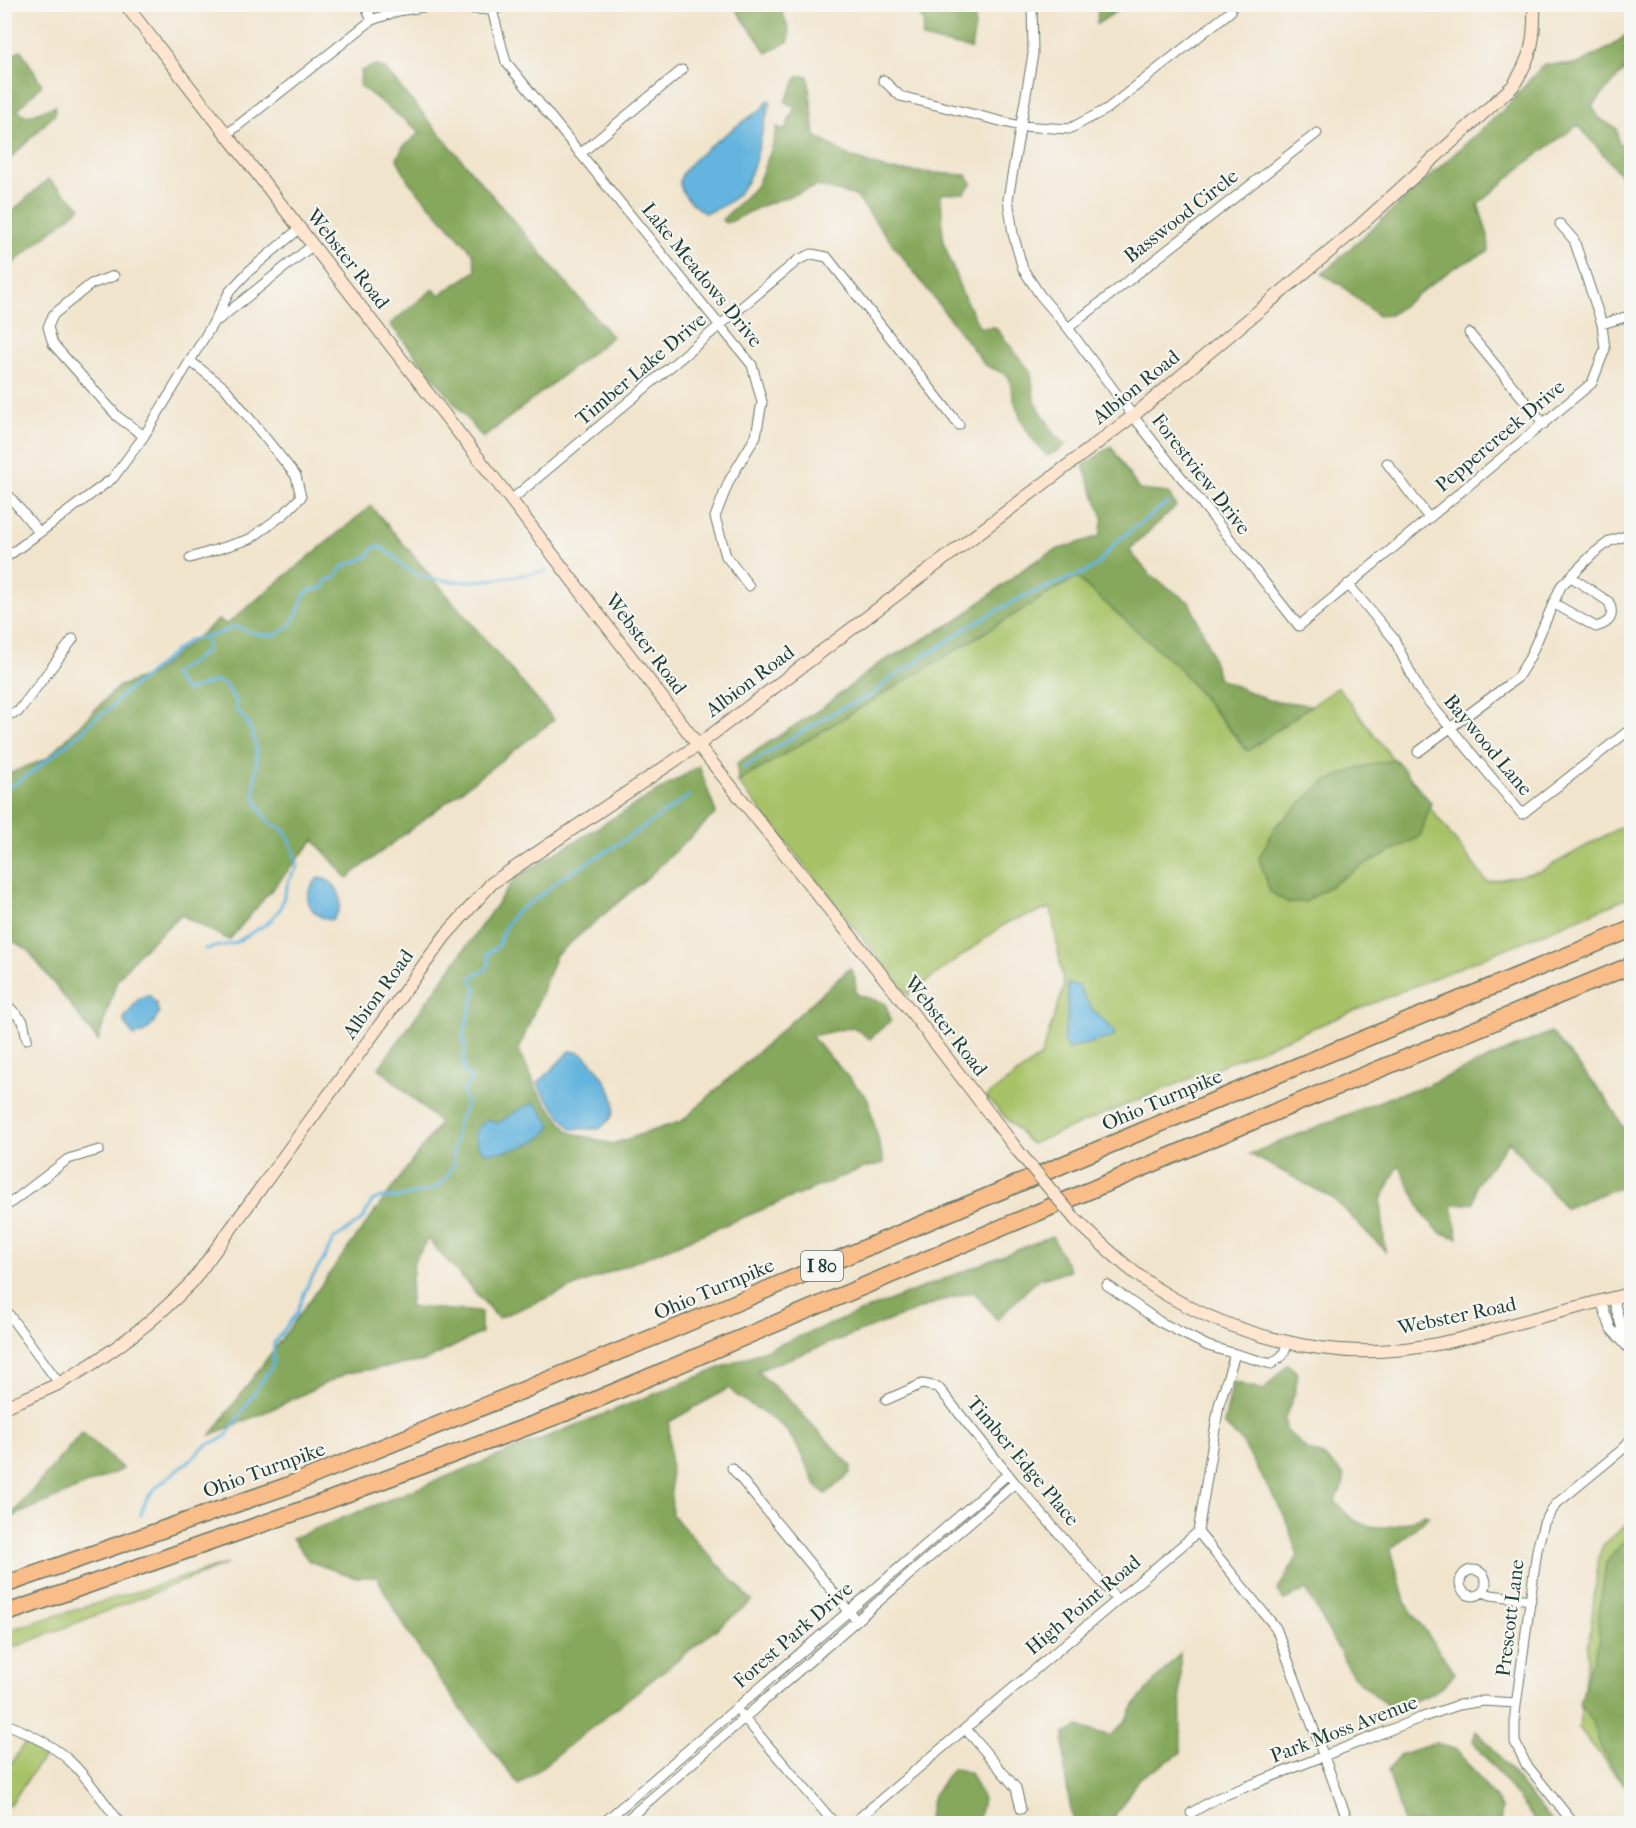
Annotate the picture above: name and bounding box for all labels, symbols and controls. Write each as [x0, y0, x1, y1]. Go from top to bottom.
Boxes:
street label: Basswood Circle [1119, 164, 1243, 268]
street label: Lake Meadows Drive [637, 198, 767, 352]
street label: Webster Road [301, 204, 395, 314]
street label: Timber Lake Drive [571, 308, 711, 430]
street label: Albion Road [1087, 344, 1185, 430]
street label: Peppercreek Drive [1431, 375, 1569, 497]
street label: Forestview Drive [1147, 409, 1255, 539]
street label: Webster Road [600, 588, 692, 700]
street label: Albion Road [700, 640, 800, 722]
street label: Baywood Lane [1439, 690, 1537, 800]
street label: Albion Road [337, 944, 419, 1044]
street label: Webster Road [899, 971, 993, 1081]
street label: Ohio Turnpike [1098, 1064, 1226, 1136]
road number: I 80 [801, 1251, 843, 1281]
street label: Ohio Turnpike [650, 1253, 778, 1325]
street label: Webster Road [1395, 1292, 1519, 1340]
street label: Timber Edge Place [962, 1391, 1084, 1531]
street label: Ohio Turnpike [200, 1437, 328, 1503]
street label: High Point Road [1021, 1550, 1146, 1660]
street label: Prescott Lane [1491, 1558, 1529, 1678]
street label: Forest Park Drive [729, 1577, 857, 1693]
street label: Park Moss Avenue [1267, 1690, 1421, 1768]

